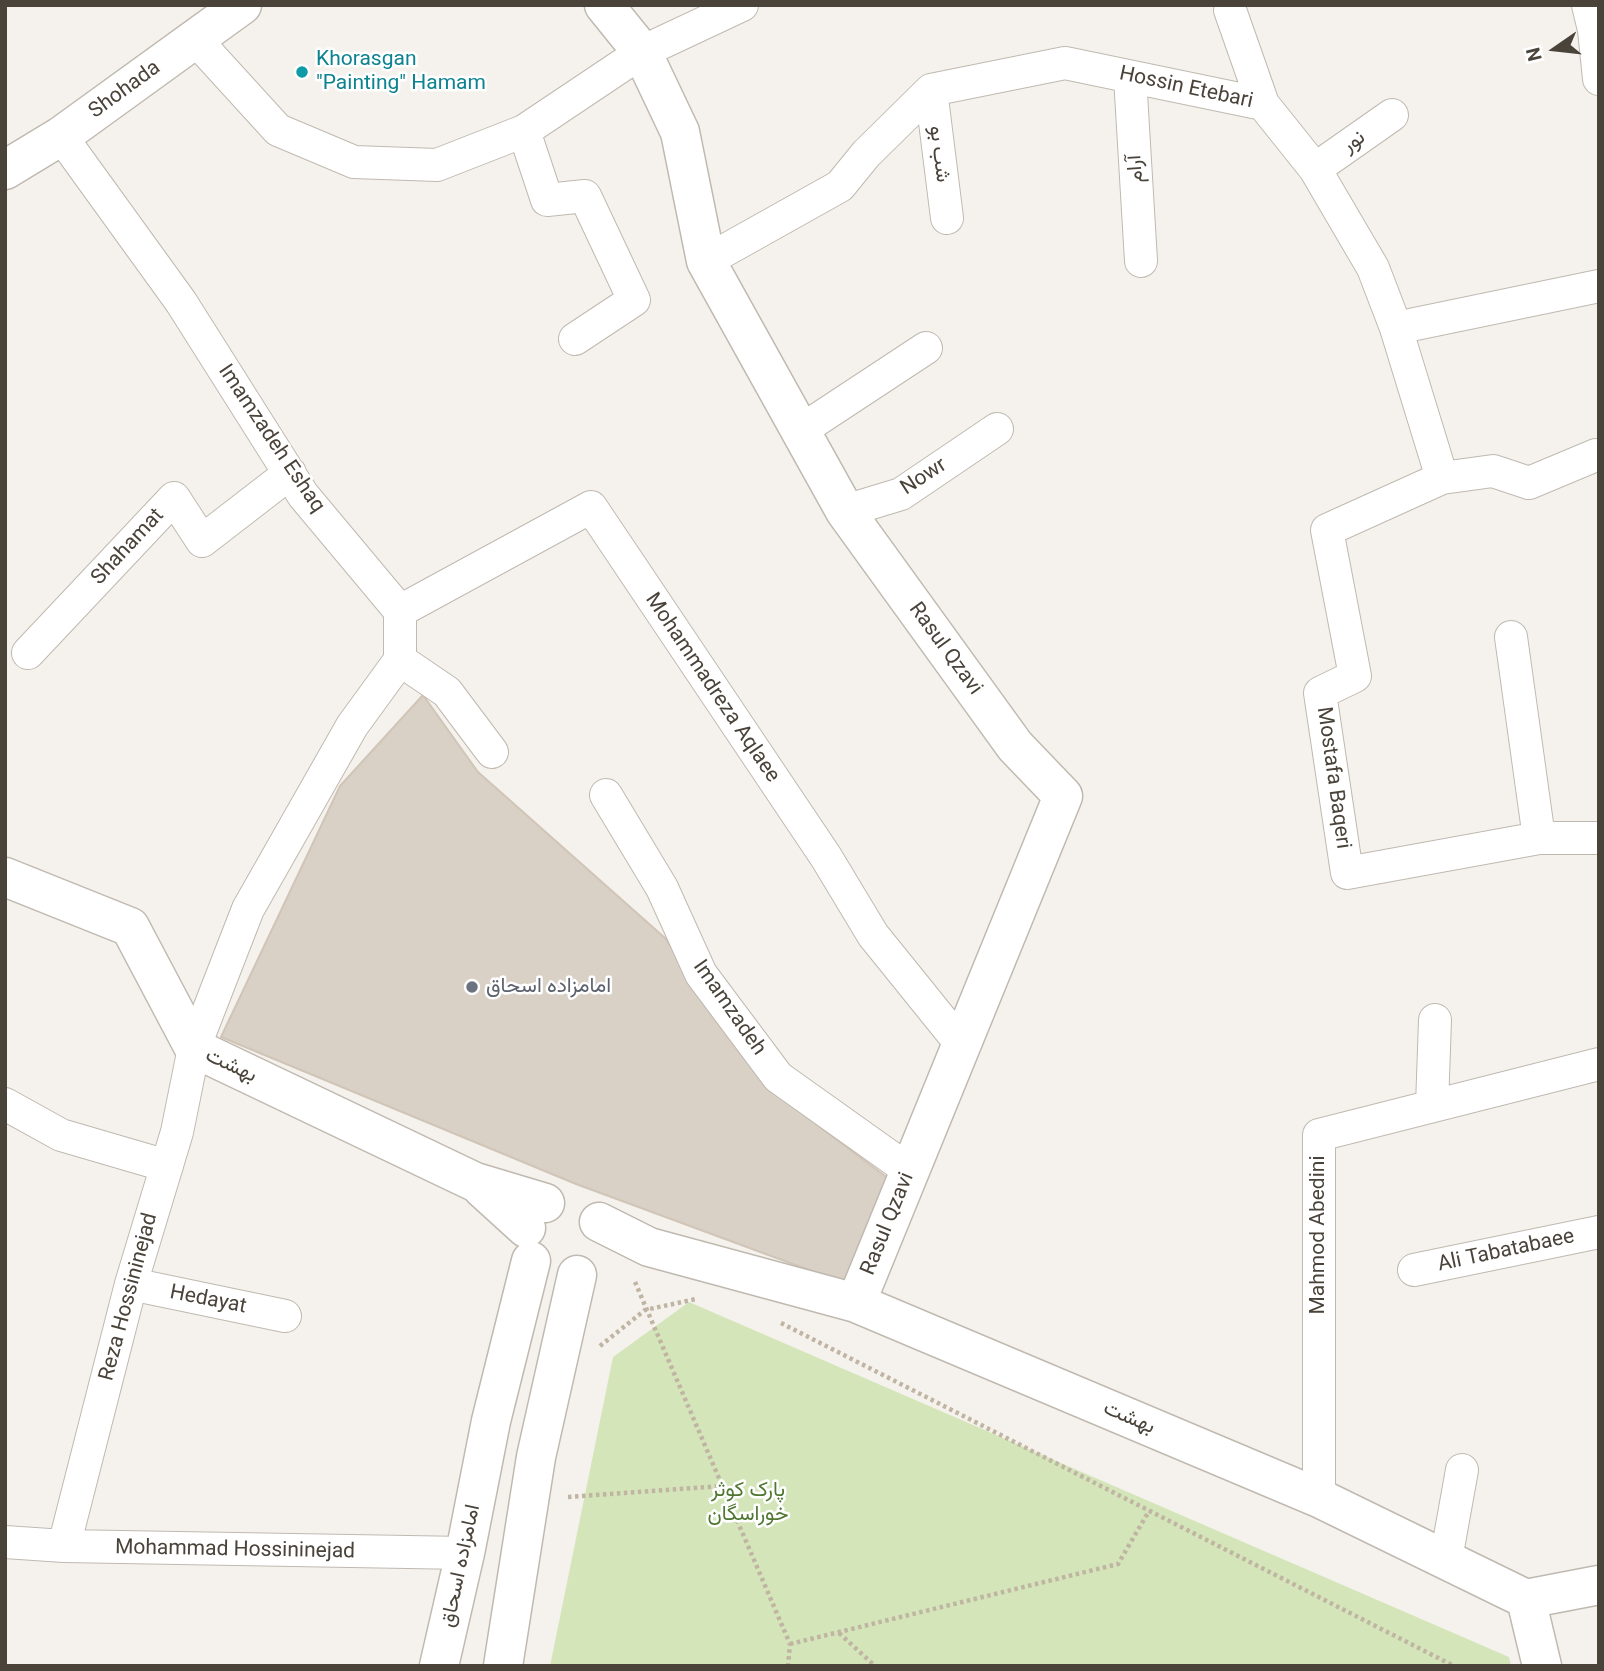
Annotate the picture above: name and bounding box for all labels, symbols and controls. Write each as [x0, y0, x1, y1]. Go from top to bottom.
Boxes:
north arrow [1520, 14, 1590, 84]
text: N [1521, 45, 1547, 63]
place label: Khorasgan "Painting" Hamam [316, 47, 486, 97]
street label: Shohada [84, 56, 166, 124]
street label: Hossin Etebari [1117, 62, 1255, 114]
marker: Khorasgan "Painting" Hamam [294, 64, 310, 80]
street label: شب بو [923, 124, 955, 184]
street label: نور [1338, 125, 1370, 159]
street label: آرام [1122, 154, 1150, 184]
street label: Imamzadeh Eshaq [212, 360, 330, 518]
street label: Nowr [896, 453, 952, 501]
street label: Shahamat [86, 504, 170, 590]
street label: Mohammadreza Aqlaee [639, 589, 785, 787]
street label: Rasul Qzavi [903, 598, 987, 700]
street label: Mostafa Baqeri [1311, 705, 1355, 851]
street label: Imamzadeh [687, 956, 771, 1060]
place label: امامزاده اسحاق [486, 974, 611, 1000]
marker: امامزاده اسحاق [464, 979, 480, 995]
street label: بهشت [201, 1043, 261, 1089]
street label: Mahmod Abedini [1306, 1155, 1332, 1315]
street label: Rasul Qzavi [856, 1169, 920, 1279]
street label: Reza Hossininejad [94, 1210, 164, 1384]
street label: Ali Tabatabaee [1435, 1224, 1577, 1278]
street label: Hedayat [168, 1280, 248, 1320]
street label: بهشت [1099, 1396, 1159, 1440]
park label: پارک کوثر خوراسگان [707, 1478, 789, 1528]
street label: امامزاده اسحاق [436, 1502, 486, 1630]
street label: Mohammad Hossininejad [115, 1535, 355, 1565]

